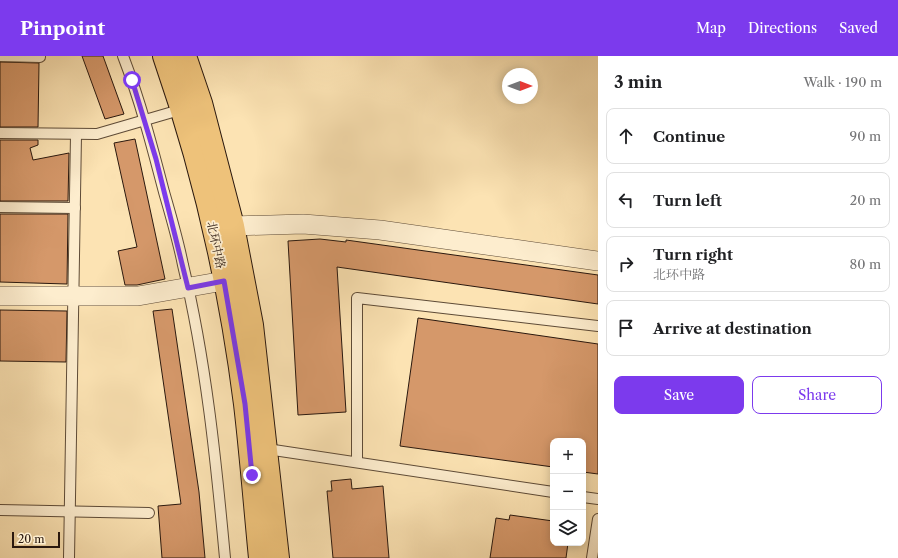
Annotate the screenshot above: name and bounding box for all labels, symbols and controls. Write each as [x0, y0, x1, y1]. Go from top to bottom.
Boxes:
text: Pinpoint [20, 17, 105, 40]
text: Map [696, 19, 726, 37]
text: Directions [748, 19, 817, 37]
text: Saved [839, 19, 878, 37]
north arrow [502, 68, 538, 104]
route start [123, 71, 141, 89]
text: 3 min [614, 72, 663, 92]
text: Walk · 190 m [803, 74, 882, 90]
icon: ahead [615, 125, 637, 147]
text: Continue [653, 127, 725, 146]
text: 90 m [850, 128, 881, 144]
icon: left [615, 189, 637, 211]
text: Turn left [653, 191, 722, 210]
text: 20 m [850, 192, 881, 208]
street label: 北环中路 [204, 220, 229, 270]
text: Turn right [653, 245, 733, 264]
icon: right [615, 253, 637, 275]
text: 80 m [849, 256, 881, 272]
text: 北环中路 [653, 266, 705, 282]
icon: arrive [615, 317, 637, 339]
text: Arrive at destination [653, 319, 812, 338]
button: Save [614, 376, 744, 414]
button: Share [752, 376, 882, 414]
map controls [550, 438, 586, 546]
button: + [550, 438, 586, 474]
route end [243, 466, 261, 484]
button: − [550, 474, 586, 510]
button: layers [550, 510, 586, 546]
scale bar [12, 530, 60, 549]
text: 20 m [18, 532, 44, 546]

